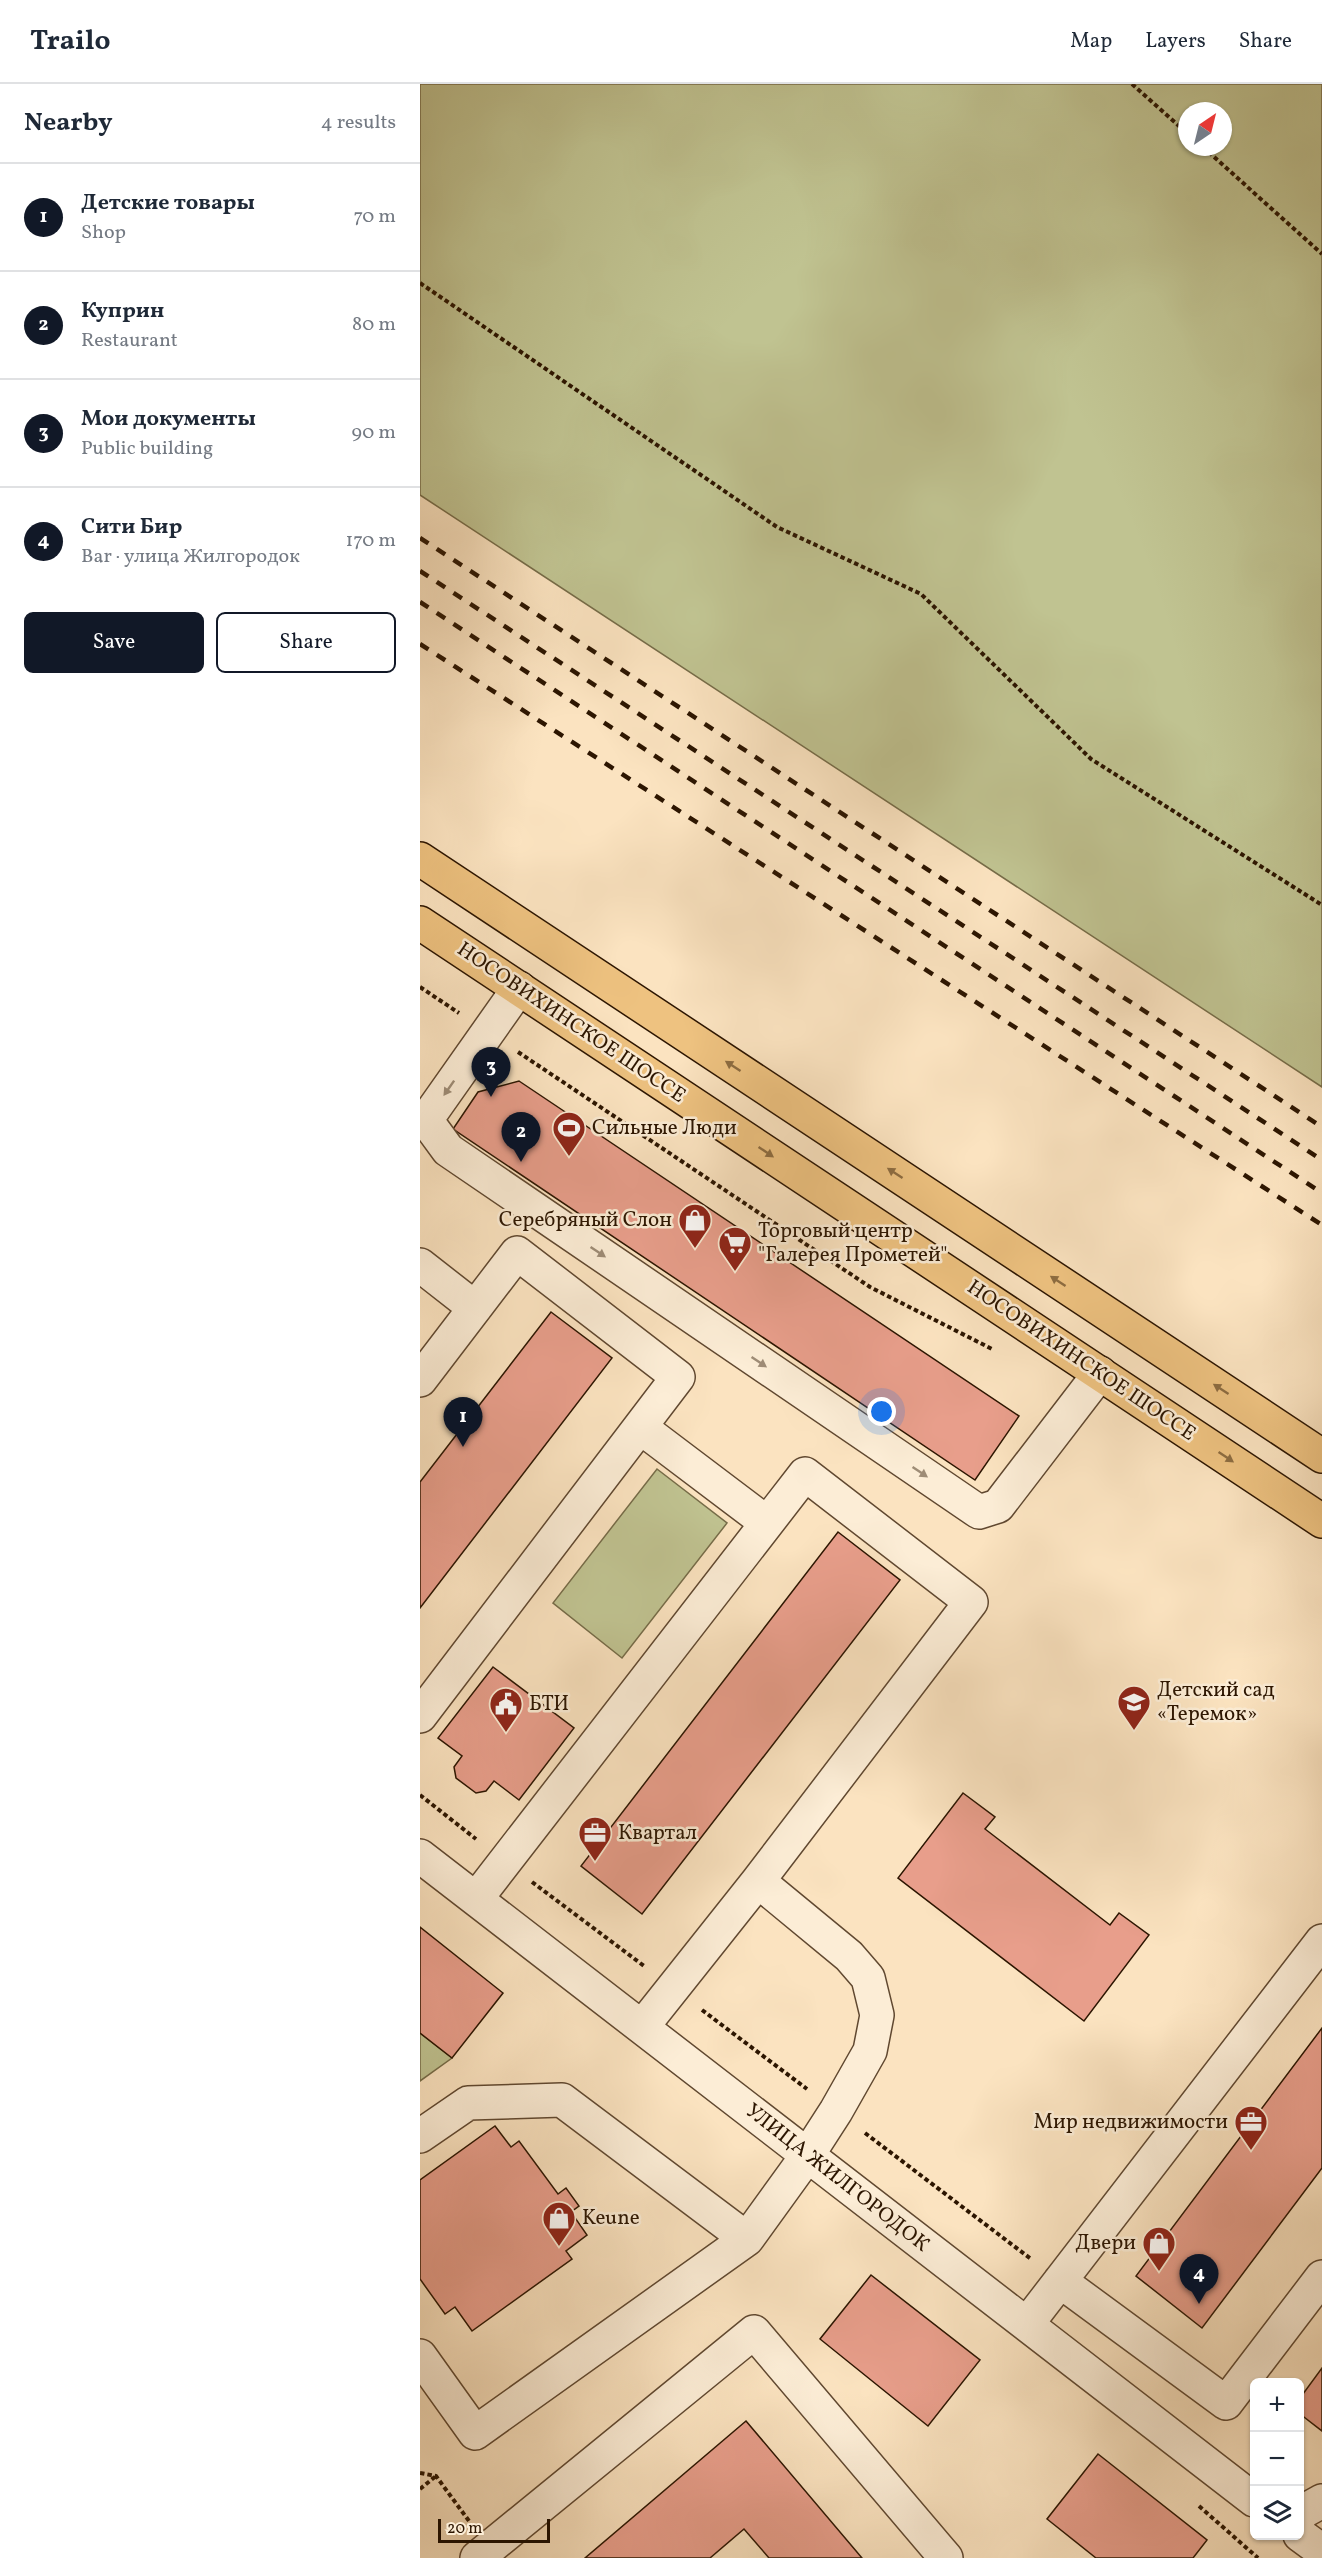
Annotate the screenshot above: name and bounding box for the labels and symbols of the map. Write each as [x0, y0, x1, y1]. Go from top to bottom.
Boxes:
north arrow [1178, 102, 1232, 156]
street label: НОСОВИХИНСКОЕ ШОССЕ [451, 935, 691, 1111]
pin: 3 [472, 1048, 510, 1097]
one-way arrow [725, 1061, 741, 1072]
one-way arrow [443, 1079, 455, 1095]
sports icon: Сильные Люди [551, 1110, 587, 1157]
pin: 2 [502, 1112, 540, 1162]
place label: Сильные Люди [592, 1114, 737, 1143]
one-way arrow [758, 1146, 774, 1157]
one-way arrow [887, 1168, 904, 1179]
shop icon: Серебряный Слон [677, 1202, 713, 1249]
place label: Серебряный Слон [499, 1206, 672, 1235]
place label: Торговый центр "Галерея Прометей" [758, 1217, 947, 1270]
supermarket icon: Торговый центр "Галерея Прометей" [717, 1225, 753, 1272]
one-way arrow [590, 1246, 606, 1257]
street label: НОСОВИХИНСКОЕ ШОССЕ [961, 1273, 1201, 1449]
one-way arrow [1050, 1276, 1066, 1287]
one-way arrow [751, 1356, 767, 1367]
one-way arrow [1212, 1383, 1229, 1394]
your location [867, 1397, 896, 1426]
pin: 1 [444, 1398, 483, 1447]
one-way arrow [1218, 1452, 1234, 1463]
one-way arrow [912, 1466, 928, 1478]
place label: Детский сад «Теремок» [1157, 1676, 1275, 1729]
school or university icon: Детский сад «Теремок» [1116, 1684, 1152, 1731]
public building icon: БТИ [488, 1686, 524, 1733]
place label: БТИ [529, 1690, 569, 1719]
office icon: Квартал [577, 1815, 613, 1862]
place label: Квартал [618, 1819, 697, 1848]
street label: УЛИЦА ЖИЛГОРОДОК [739, 2097, 935, 2259]
office icon: Мир недвижимости [1233, 2104, 1269, 2151]
place label: Мир недвижимости [1034, 2108, 1228, 2137]
shop icon: Keune [541, 2200, 577, 2247]
place label: Keune [582, 2204, 640, 2233]
shop icon: Двери [1141, 2225, 1177, 2272]
place label: Двери [1075, 2229, 1136, 2258]
pin: 4 [1180, 2254, 1218, 2304]
scale bar [438, 2516, 550, 2544]

